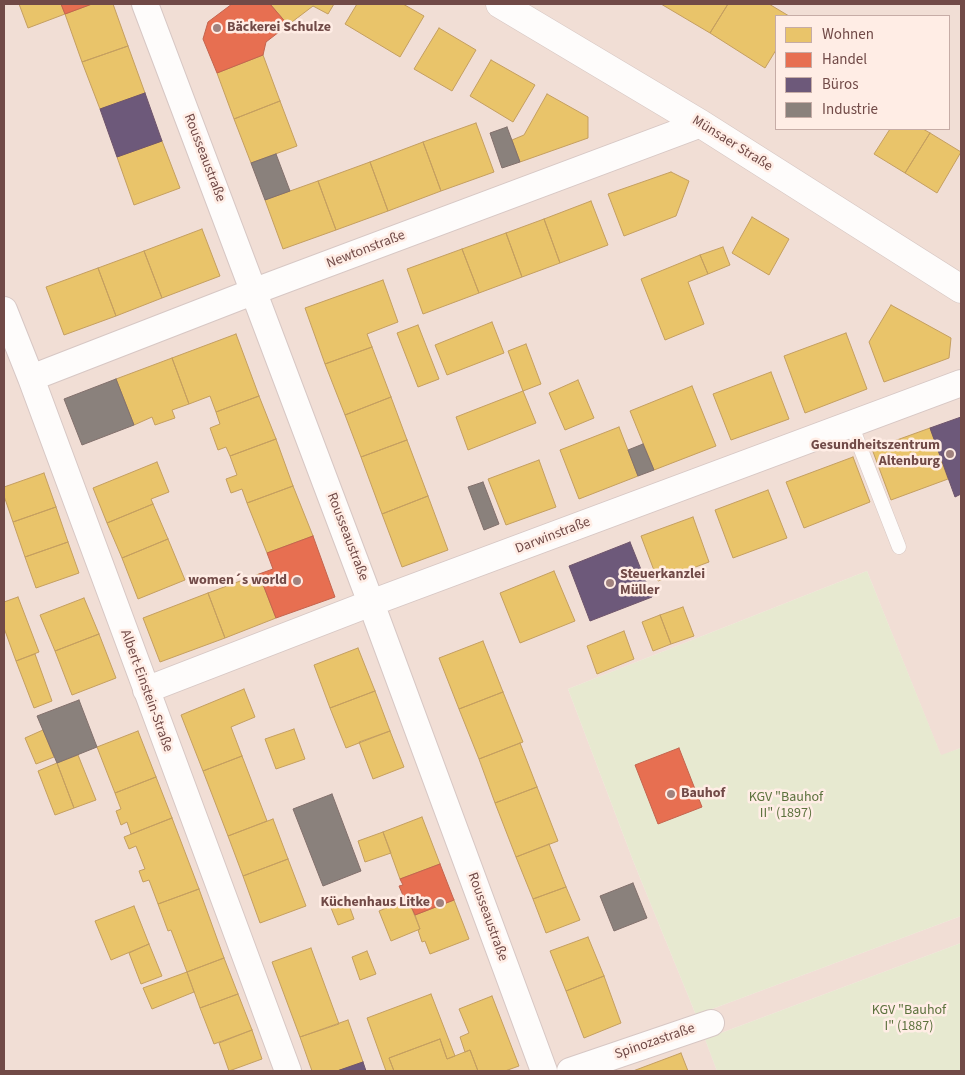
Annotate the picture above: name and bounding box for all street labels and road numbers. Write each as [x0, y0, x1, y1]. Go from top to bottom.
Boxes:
street label: Rousseaustraße [179, 112, 229, 204]
street label: Münsaer Straße [689, 113, 775, 175]
street label: Newtonstraße [324, 227, 408, 273]
street label: Rousseaustraße [322, 491, 372, 583]
street label: Darwinstraße [513, 514, 593, 558]
street label: Albert-Einstein-Straße [116, 628, 176, 754]
street label: Rousseaustraße [463, 870, 511, 964]
street label: Spinozastraße [613, 1020, 697, 1064]

